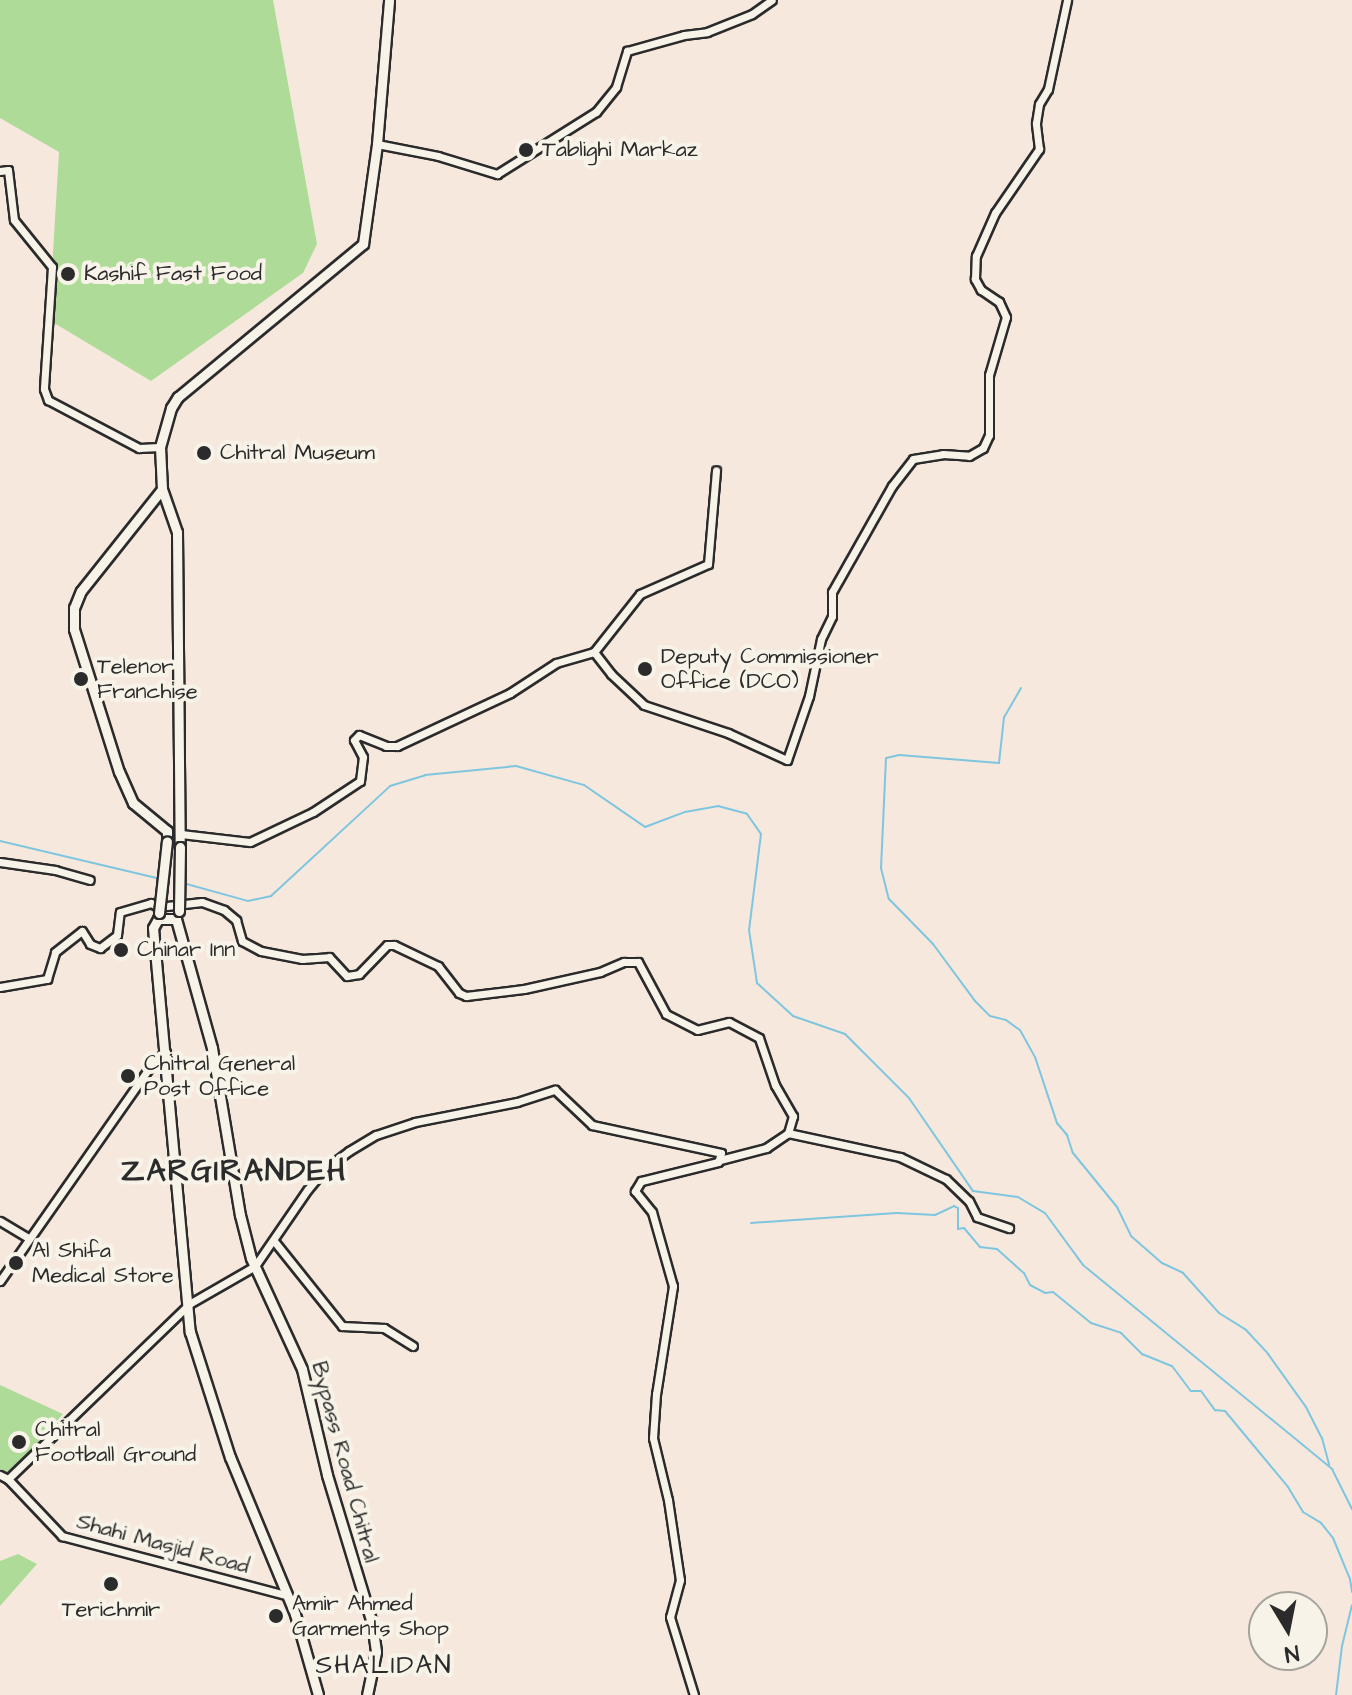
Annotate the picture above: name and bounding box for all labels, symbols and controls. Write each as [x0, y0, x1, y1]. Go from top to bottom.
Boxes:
place label: Tablighi Markaz [542, 137, 698, 163]
marker: Tablighi Markaz [517, 141, 535, 159]
place label: Kashif Fast Food [84, 261, 262, 287]
marker: Kashif Fast Food [59, 265, 77, 283]
place label: Chitral Museum [220, 440, 375, 466]
marker: Chitral Museum [195, 444, 213, 462]
place label: Deputy Commissioner Office (DCO) [661, 643, 879, 694]
place label: Telenor Franchise [97, 653, 198, 704]
marker: Deputy Commissioner Office (DCO) [636, 660, 654, 678]
marker: Telenor Franchise [72, 670, 90, 688]
place label: Chinar Inn [137, 937, 235, 963]
marker: Chinar Inn [112, 941, 130, 959]
place label: Chitral General Post Office [144, 1050, 295, 1102]
marker: Chitral General Post Office [119, 1067, 137, 1085]
district label: ZARGIRANDEH [121, 1153, 347, 1189]
place label: Al Shifa Medical Store [32, 1237, 174, 1288]
marker: Al Shifa Medical Store [7, 1254, 25, 1272]
street label: Bypass Road Chitral [305, 1359, 385, 1565]
place label: Chitral Football Ground [35, 1416, 196, 1468]
marker: Chitral Football Ground [10, 1433, 28, 1451]
street label: Shahi Masjid Road [74, 1508, 252, 1580]
marker: Terichmir [102, 1575, 120, 1593]
place label: Amir Ahmed Garments Shop [292, 1590, 449, 1642]
north arrow [1248, 1591, 1328, 1671]
place label: Terichmir [62, 1597, 160, 1623]
marker: Amir Ahmed Garments Shop [267, 1607, 285, 1625]
text: N [1282, 1637, 1301, 1670]
district label: SHALIDAN [316, 1650, 452, 1682]

